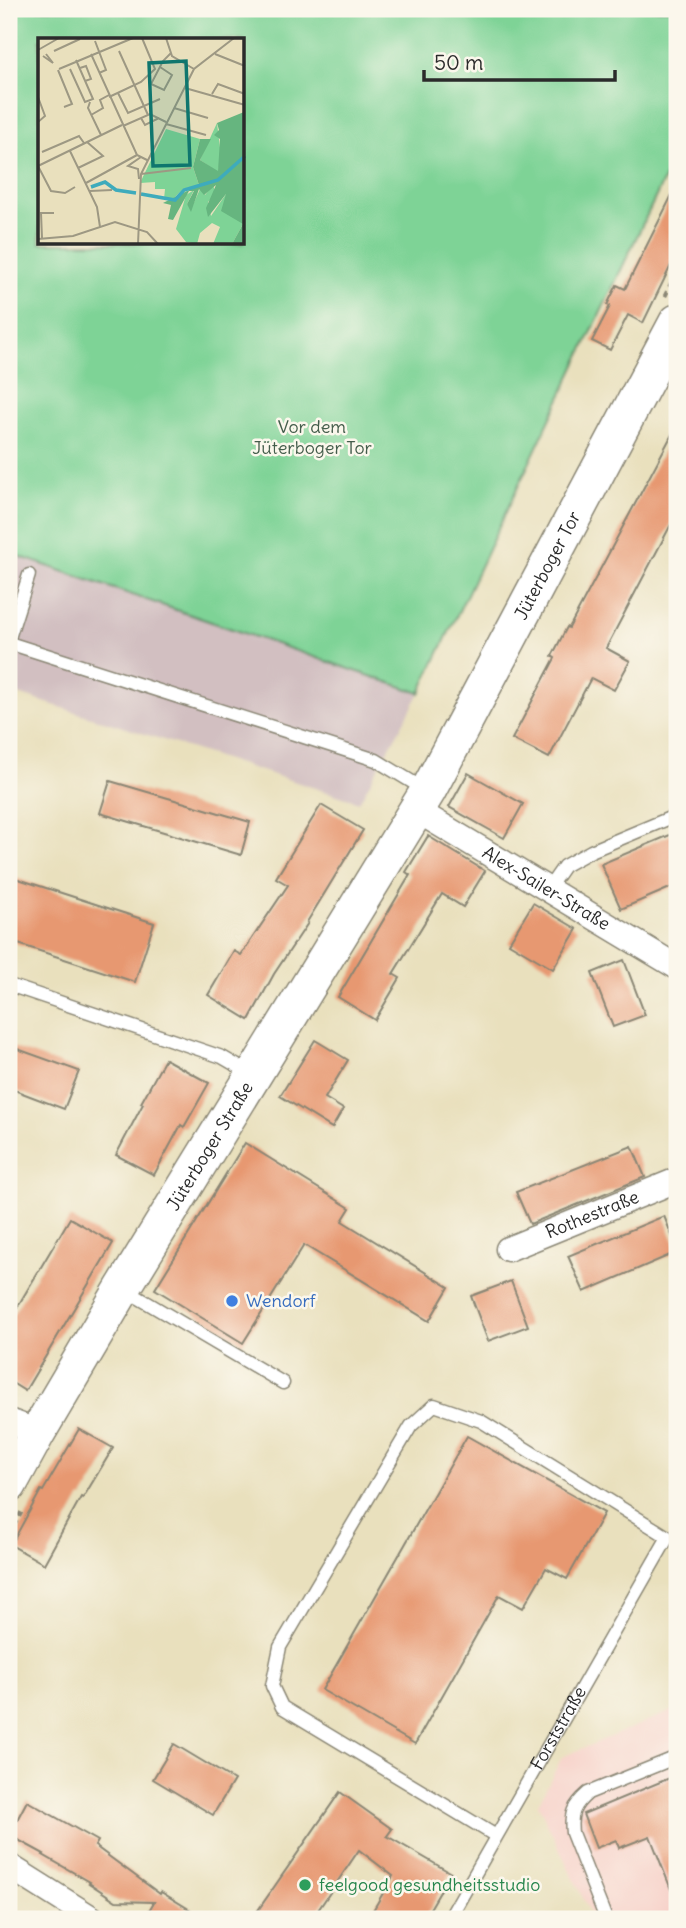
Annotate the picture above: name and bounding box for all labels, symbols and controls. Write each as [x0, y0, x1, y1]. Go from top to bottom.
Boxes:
inset map [38, 38, 245, 245]
scale bar [424, 38, 614, 82]
text: 50 m [434, 49, 483, 76]
park label: Vor dem Jüterboger Tor [252, 415, 372, 459]
street label: Jüterboger Tor [509, 506, 586, 624]
street label: Alex-Sailer-Straße [478, 841, 615, 935]
street label: Jüterboger Straße [161, 1077, 258, 1215]
street label: Rothestraße [542, 1185, 642, 1243]
place label: Wendorf [246, 1289, 317, 1312]
marker: Wendorf [224, 1293, 240, 1309]
street label: Forststraße [525, 1682, 591, 1774]
place label: feelgood gesundheitsstudio [319, 1873, 540, 1896]
marker: feelgood gesundheitsstudio [297, 1877, 313, 1893]

